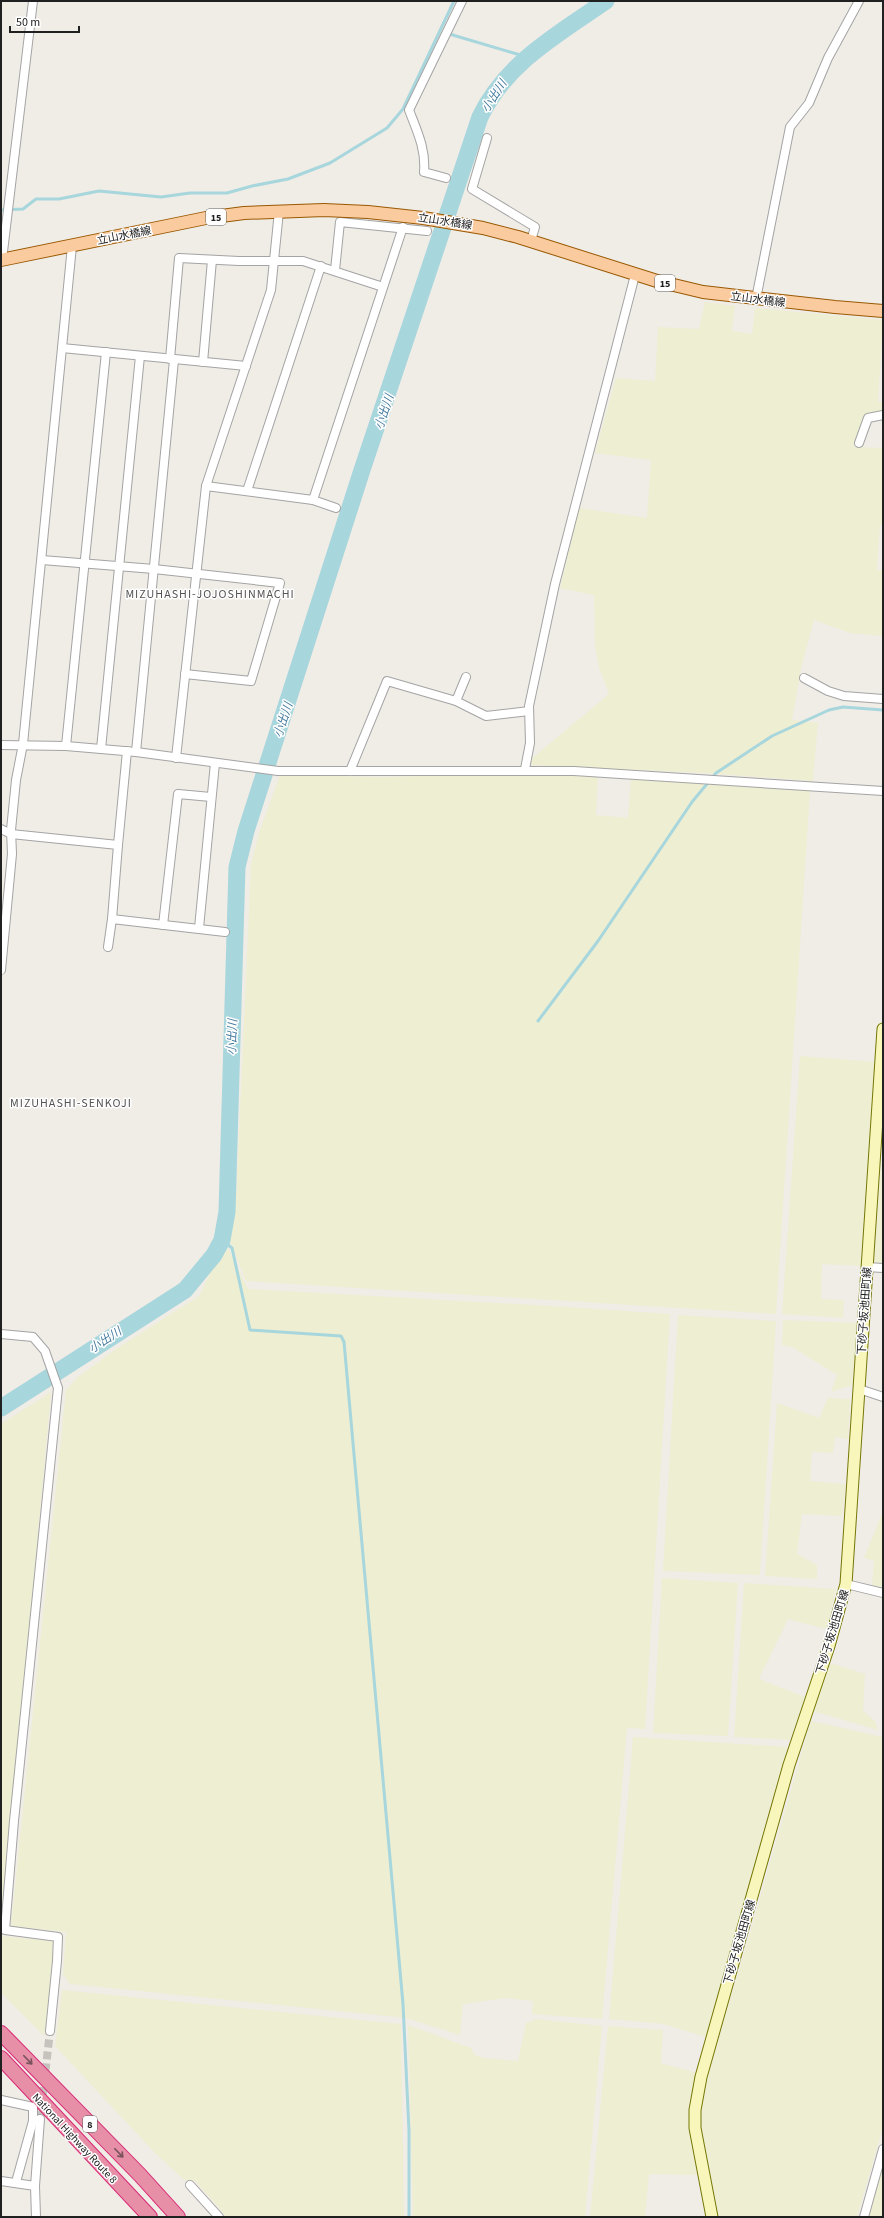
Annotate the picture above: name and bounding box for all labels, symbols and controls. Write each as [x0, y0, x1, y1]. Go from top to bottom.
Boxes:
scale bar [10, 8, 79, 34]
text: 50 m [16, 14, 40, 31]
water label: 小出川 [477, 75, 512, 116]
road number: 15 [206, 209, 226, 225]
street label: 立山水橋線 [417, 210, 473, 233]
street label: 立山水橋線 [96, 223, 153, 248]
road number: 15 [655, 275, 675, 291]
street label: 立山水橋線 [730, 289, 786, 310]
water label: 小出川 [371, 391, 399, 432]
district label: MIZUHASHI-JOJOSHINMACHI [125, 586, 295, 603]
water label: 小出川 [270, 699, 298, 740]
water label: 小出川 [223, 1017, 242, 1055]
district label: MIZUHASHI-SENKOJI [10, 1095, 132, 1112]
street label: 下砂子坂池田町線 [854, 1267, 875, 1355]
water label: 小出川 [86, 1322, 127, 1357]
street label: 下砂子坂池田町線 [812, 1588, 853, 1676]
street label: 下砂子坂池田町線 [720, 1898, 759, 1987]
one-way arrow [23, 2055, 33, 2065]
street label: National Highway Route 8 [29, 2090, 121, 2187]
road number: 8 [83, 2116, 97, 2132]
one-way arrow [114, 2148, 124, 2158]

